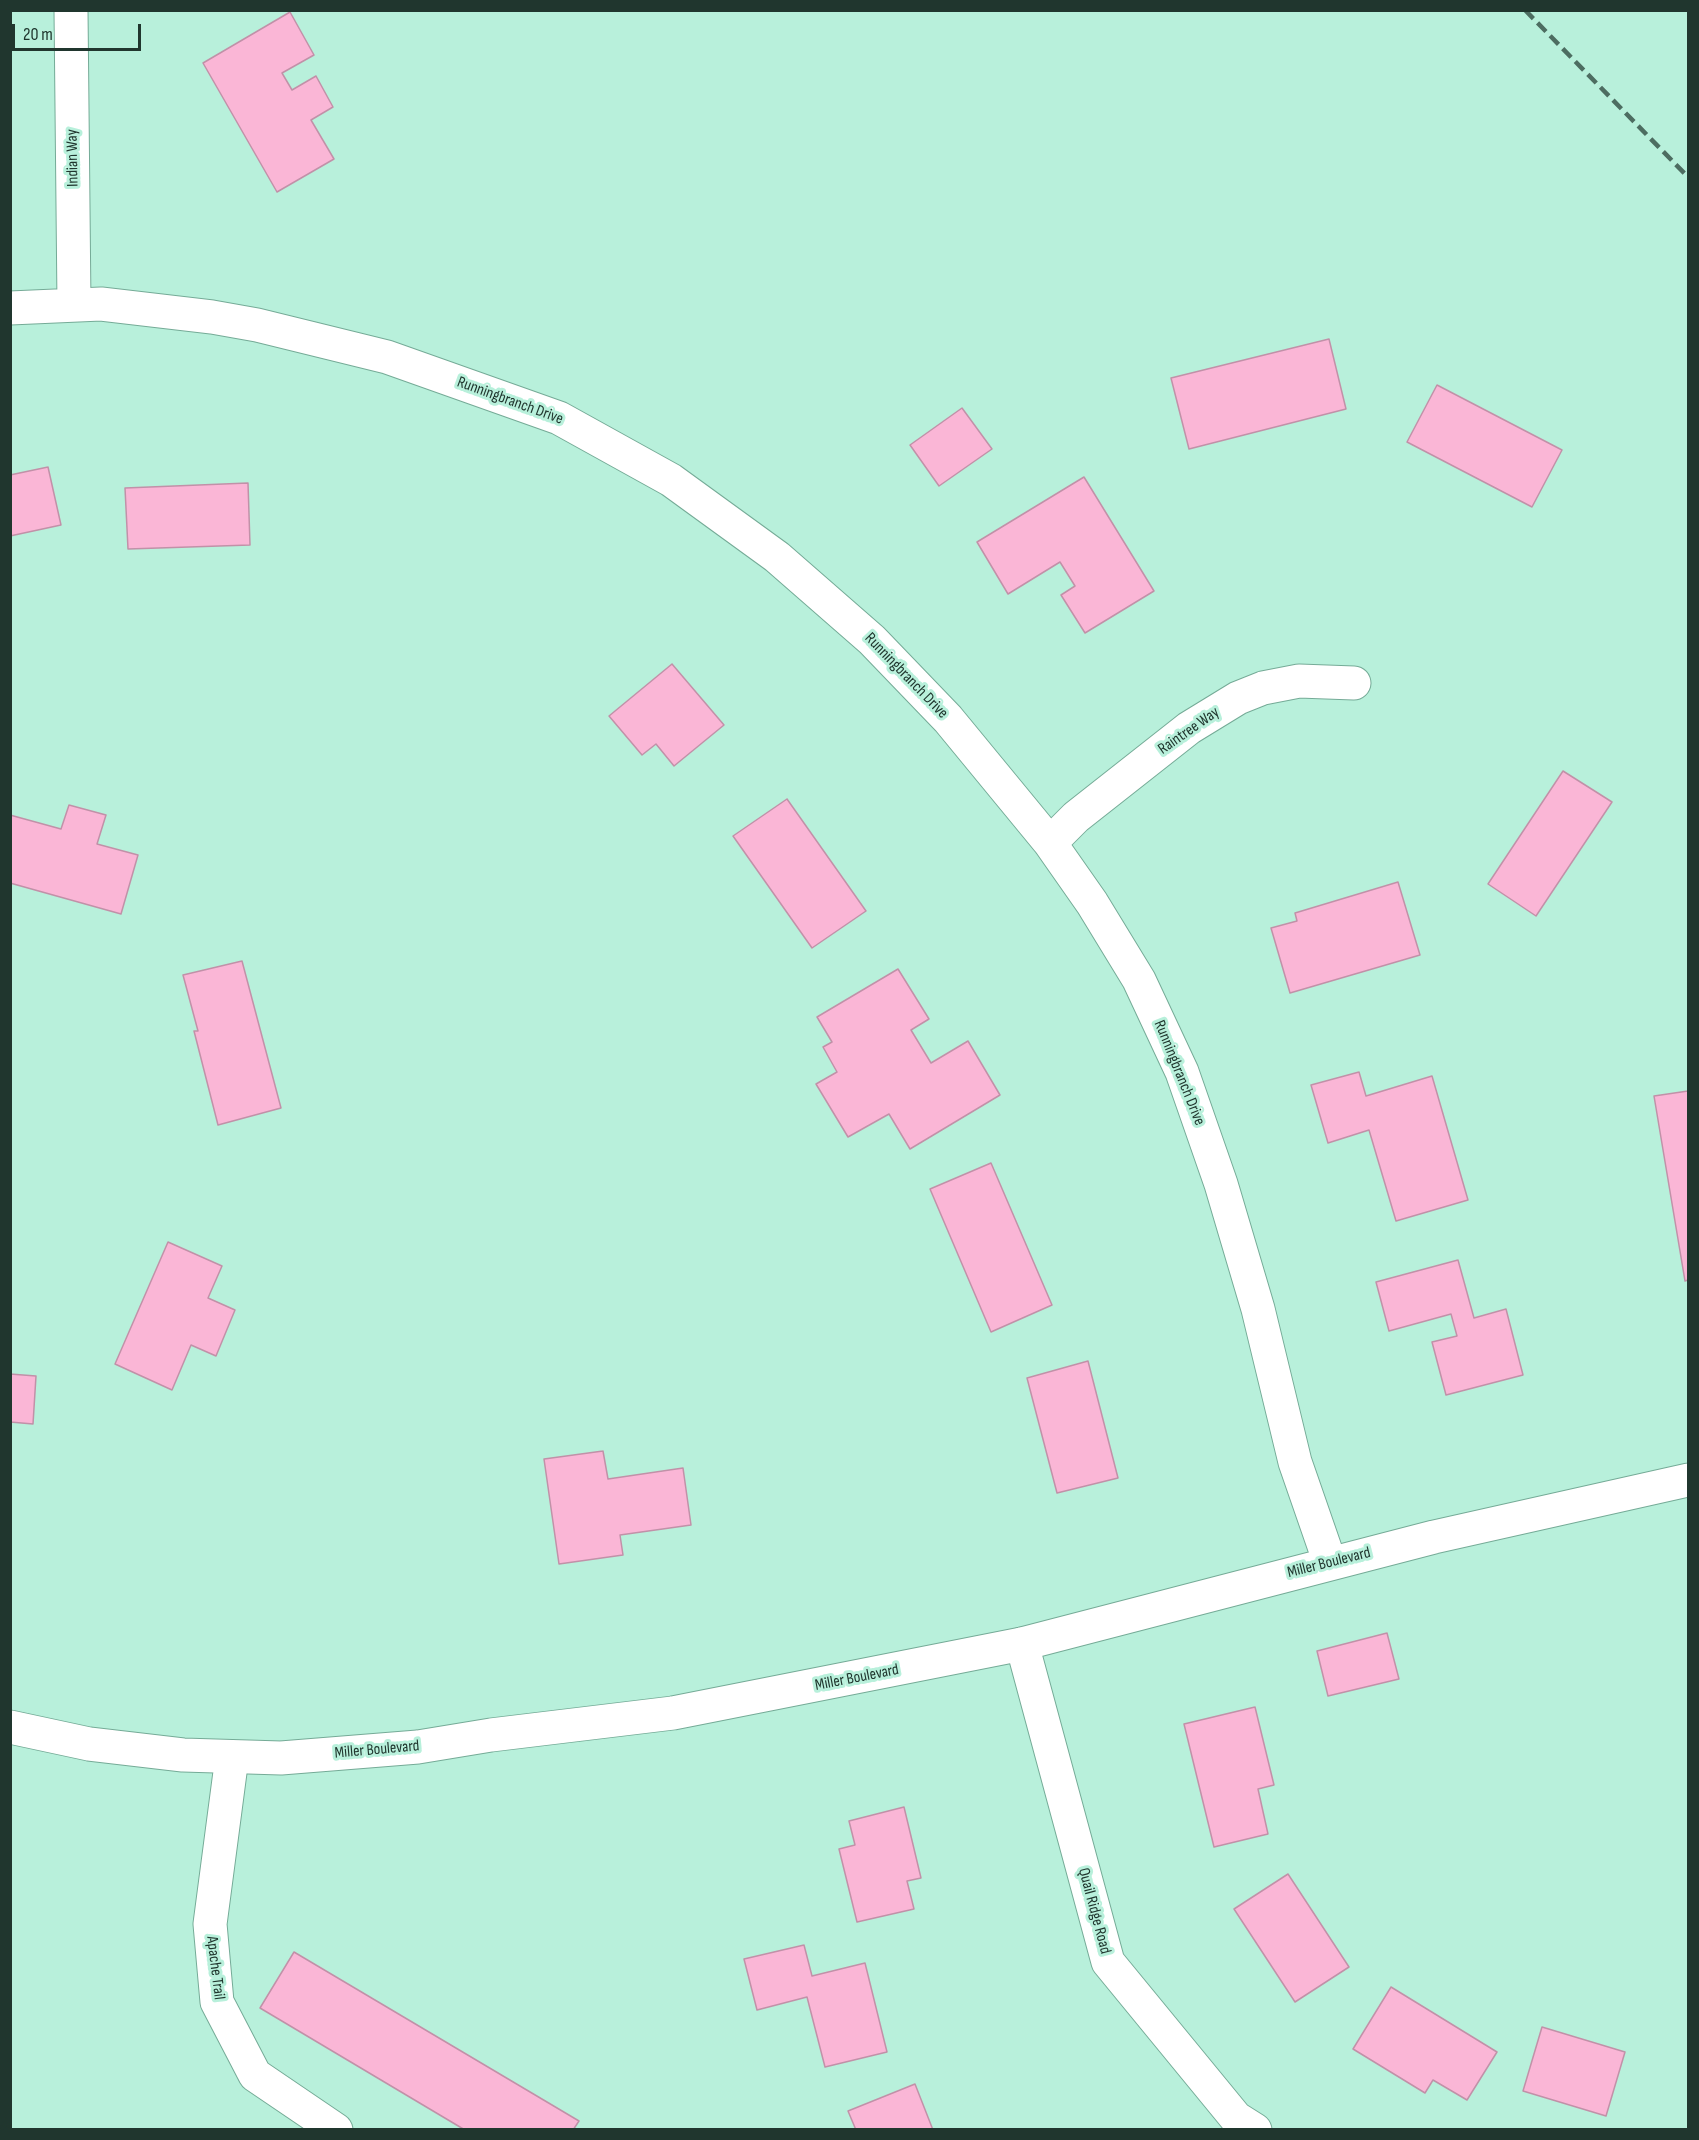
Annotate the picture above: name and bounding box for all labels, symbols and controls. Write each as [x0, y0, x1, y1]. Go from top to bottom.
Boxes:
scale bar [15, 12, 144, 50]
text: 20 m [23, 24, 53, 45]
street label: Indian Way [63, 129, 83, 187]
street label: Runningbranch Drive [454, 373, 566, 429]
street label: Runningbranch Drive [860, 629, 952, 723]
street label: Raintree Way [1155, 703, 1223, 759]
street label: Runningbranch Drive [1149, 1018, 1209, 1128]
street label: Miller Boulevard [1286, 1543, 1372, 1583]
street label: Miller Boulevard [814, 1660, 900, 1696]
street label: Miller Boulevard [334, 1737, 420, 1763]
street label: Quail Ridge Road [1073, 1866, 1115, 1956]
street label: Apache Trail [202, 1935, 228, 2001]

